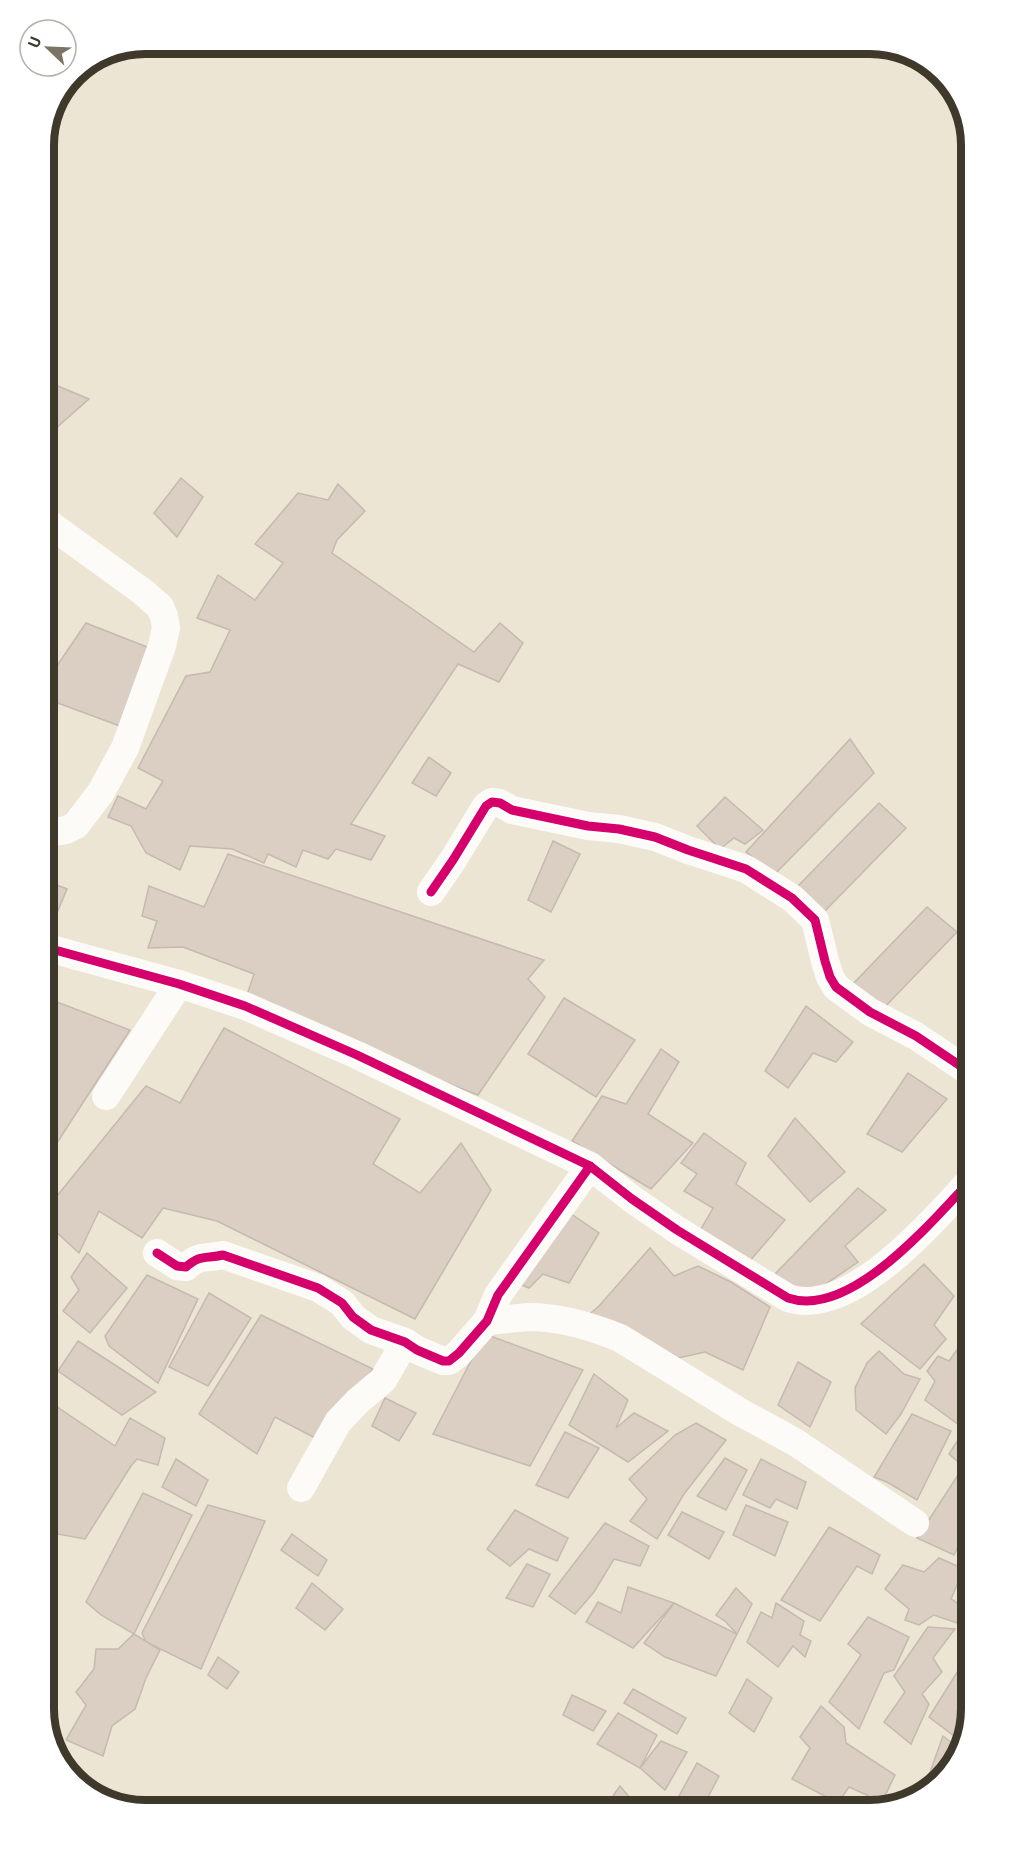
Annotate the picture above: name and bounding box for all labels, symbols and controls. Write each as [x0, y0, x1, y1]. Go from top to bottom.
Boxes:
north arrow [18, 18, 78, 78]
text: U [23, 34, 45, 51]

